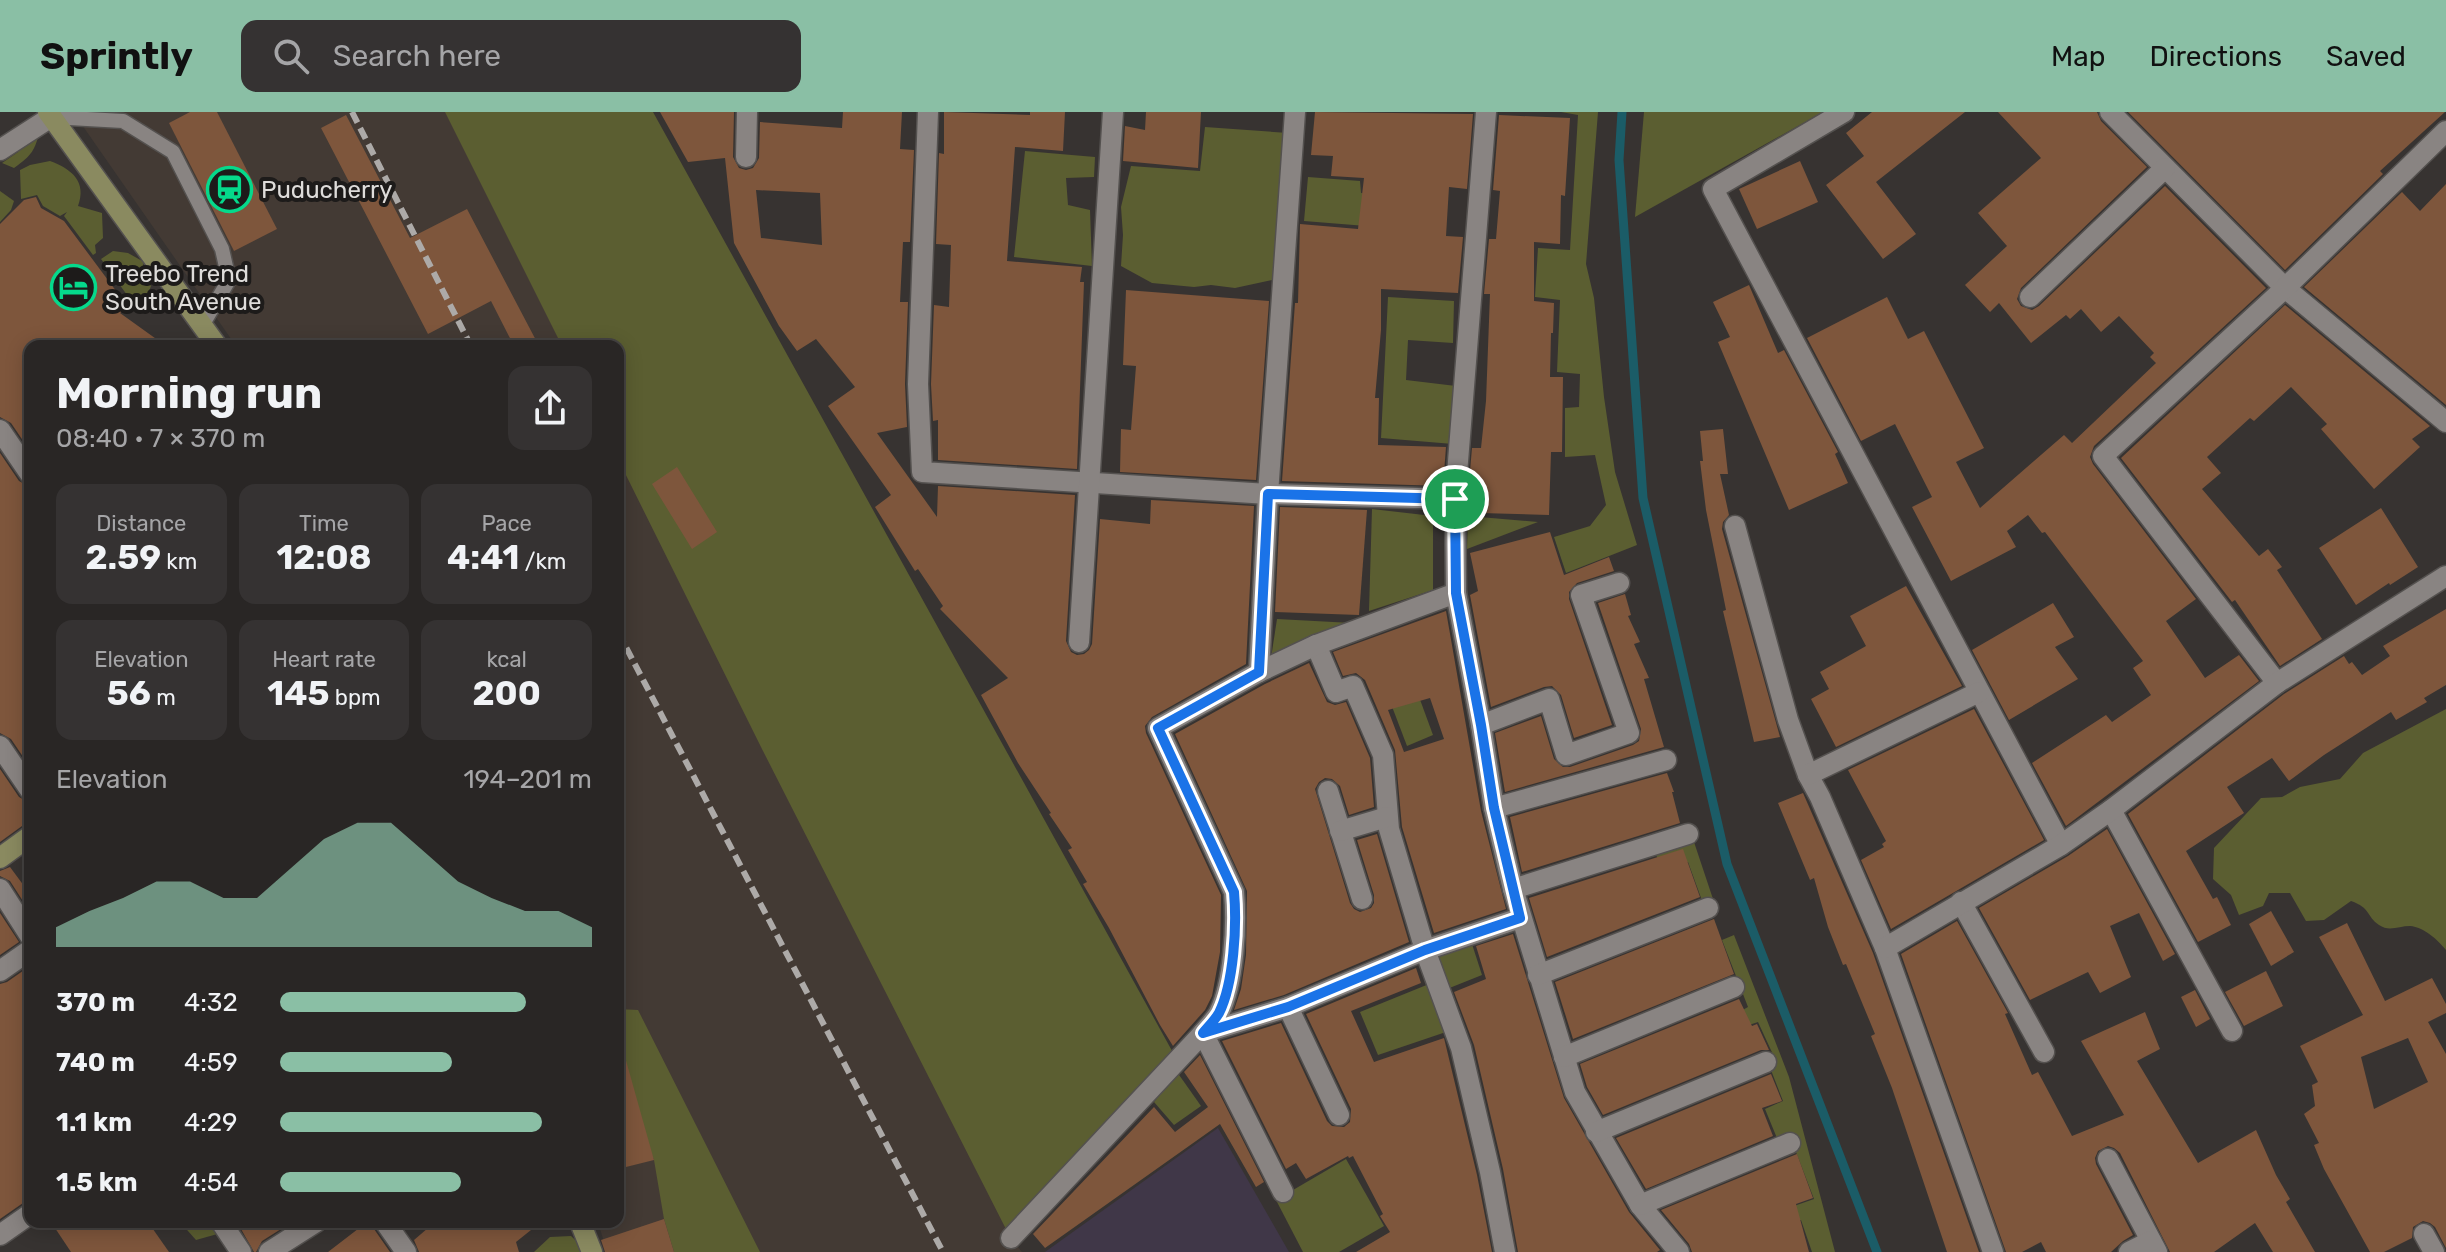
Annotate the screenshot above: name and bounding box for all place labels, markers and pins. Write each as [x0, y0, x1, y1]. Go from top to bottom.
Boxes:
station icon: Puducherry [206, 166, 254, 214]
place label: Puducherry [261, 176, 392, 204]
place label: Treebo Trend South Avenue [105, 260, 261, 316]
hotel icon: Treebo Trend South Avenue [50, 264, 98, 312]
pin [1421, 465, 1489, 533]

